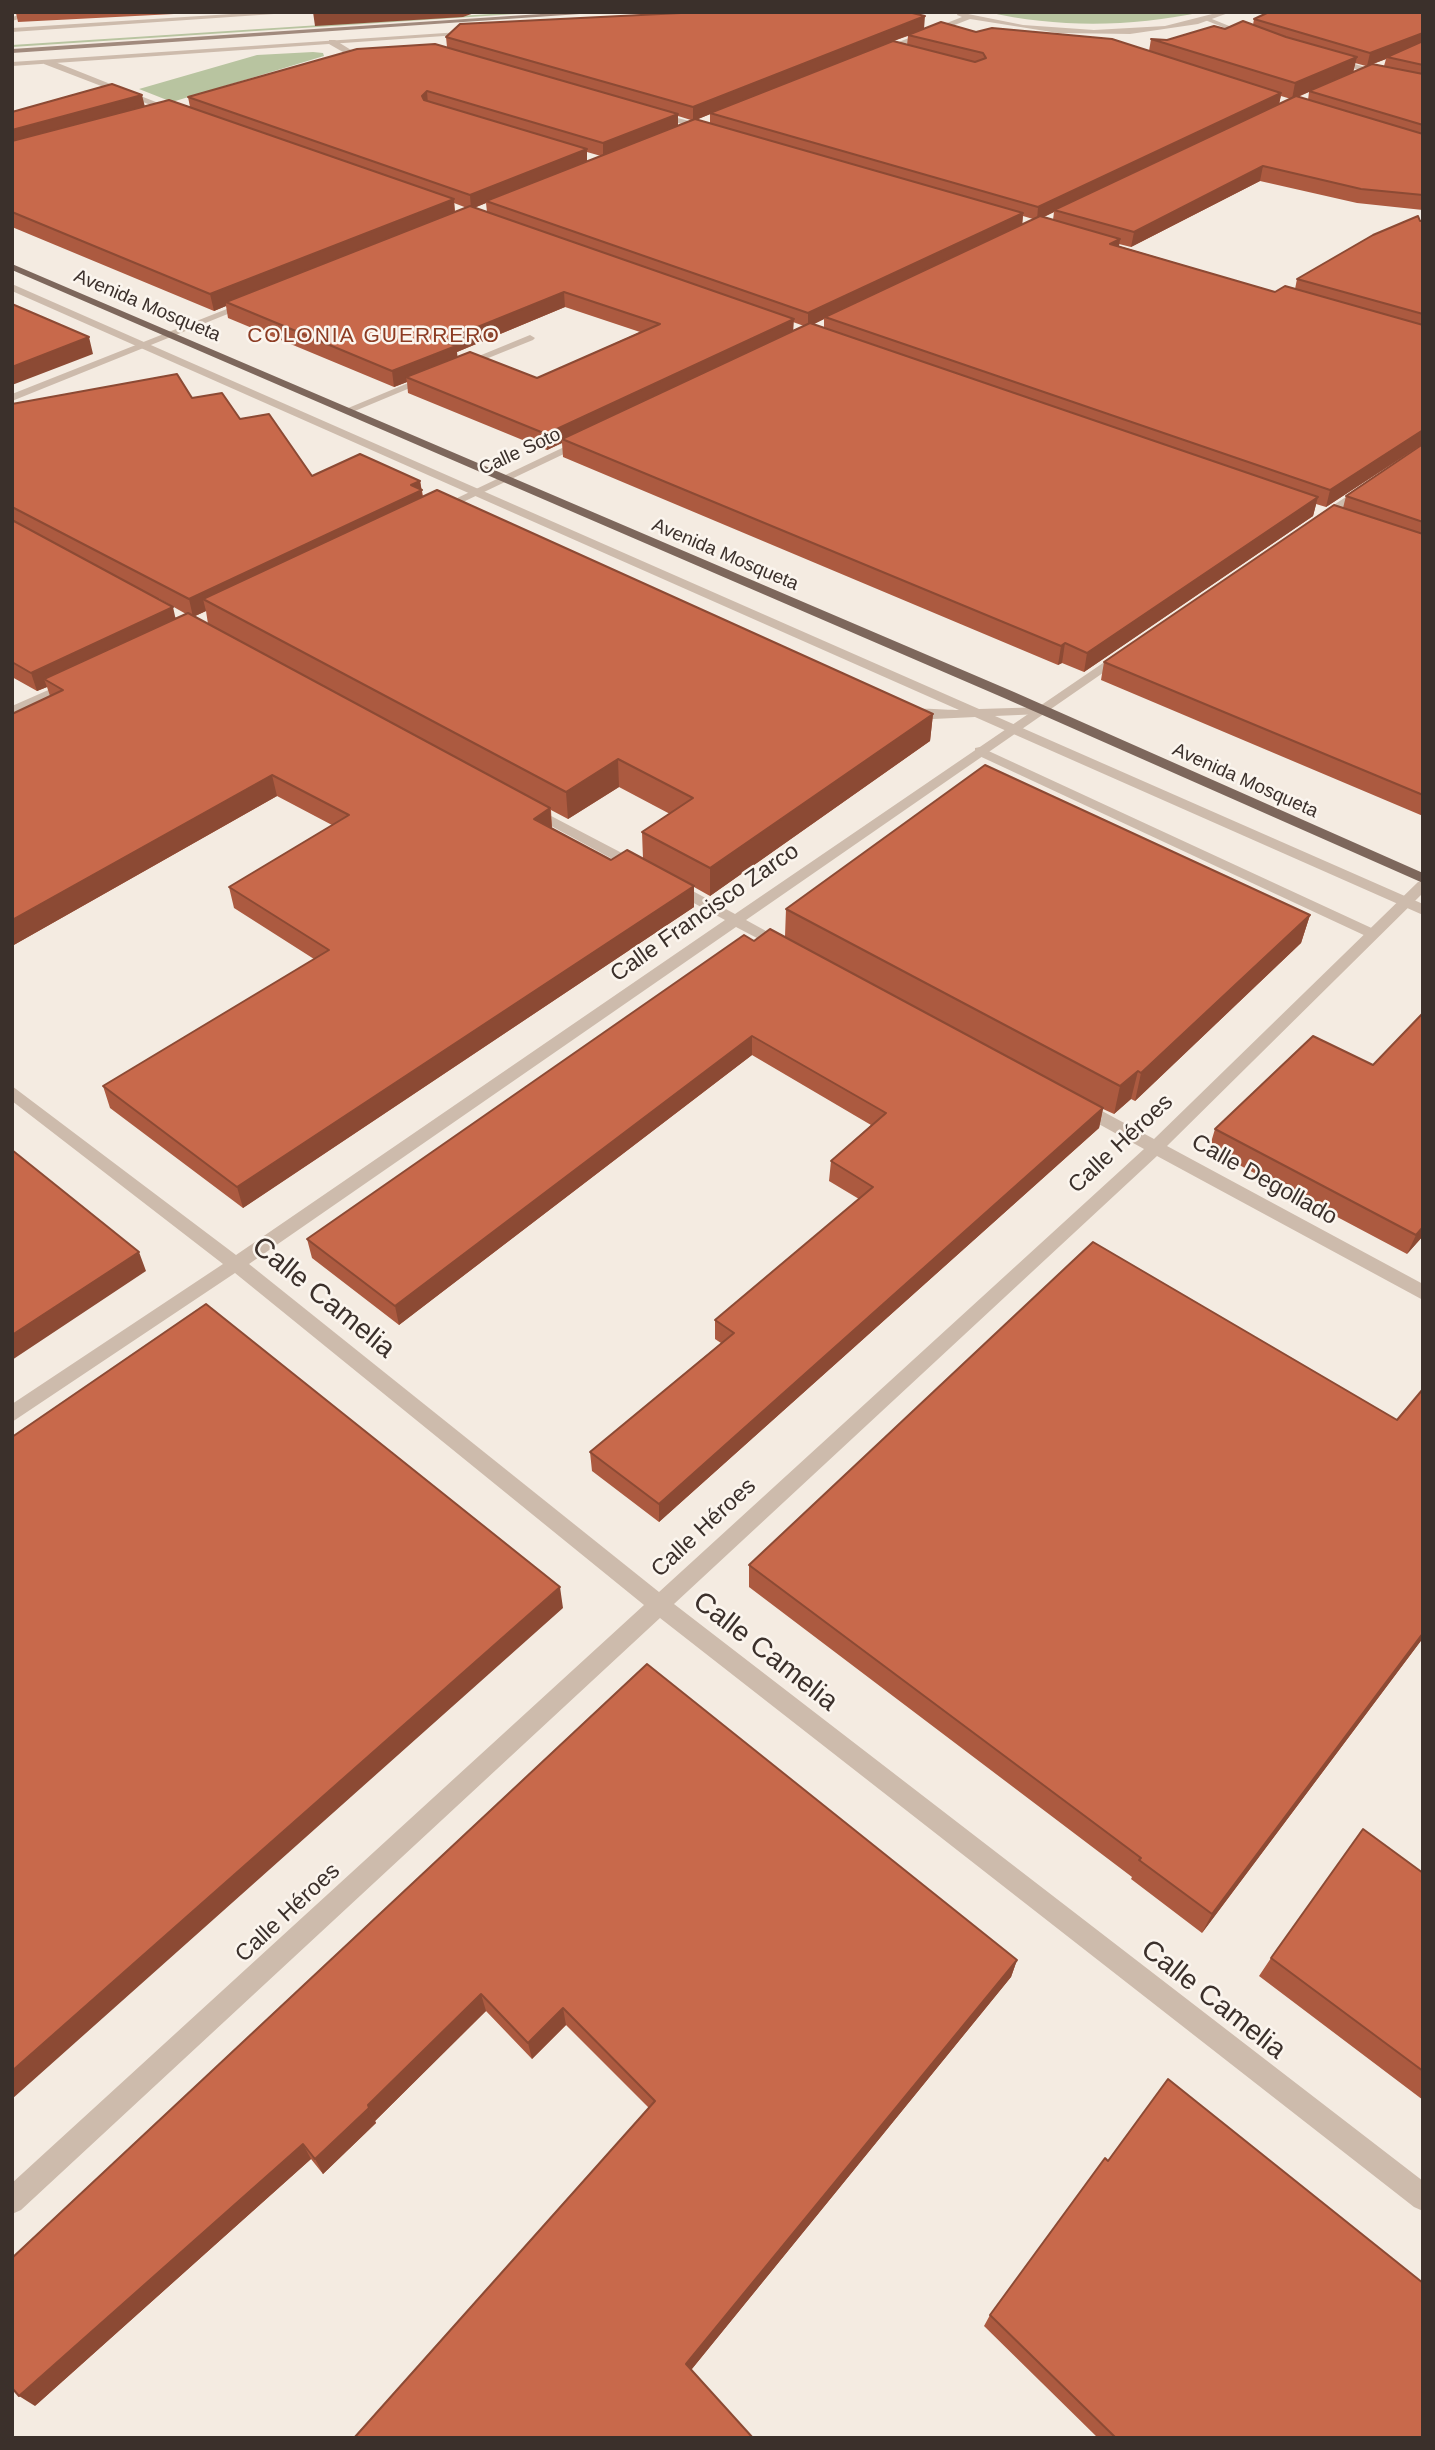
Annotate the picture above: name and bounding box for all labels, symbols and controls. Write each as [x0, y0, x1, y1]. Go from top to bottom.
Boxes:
street label: Avenida Mosqueta [70, 265, 224, 347]
district label: COLONIA GUERRERO [249, 323, 499, 349]
street label: Calle Soto [475, 423, 565, 481]
street label: Avenida Mosqueta [648, 514, 802, 596]
street label: Avenida Mosqueta [1169, 739, 1321, 823]
street label: Calle Francisco Zarco [605, 838, 805, 988]
street label: Calle Héroes [1063, 1089, 1179, 1199]
street label: Calle Degollado [1186, 1129, 1342, 1231]
street label: Calle Camelia [245, 1230, 401, 1366]
street label: Calle Héroes [646, 1473, 762, 1583]
street label: Calle Camelia [686, 1585, 844, 1719]
street label: Calle Héroes [230, 1858, 346, 1968]
street label: Calle Camelia [1134, 1933, 1292, 2067]

